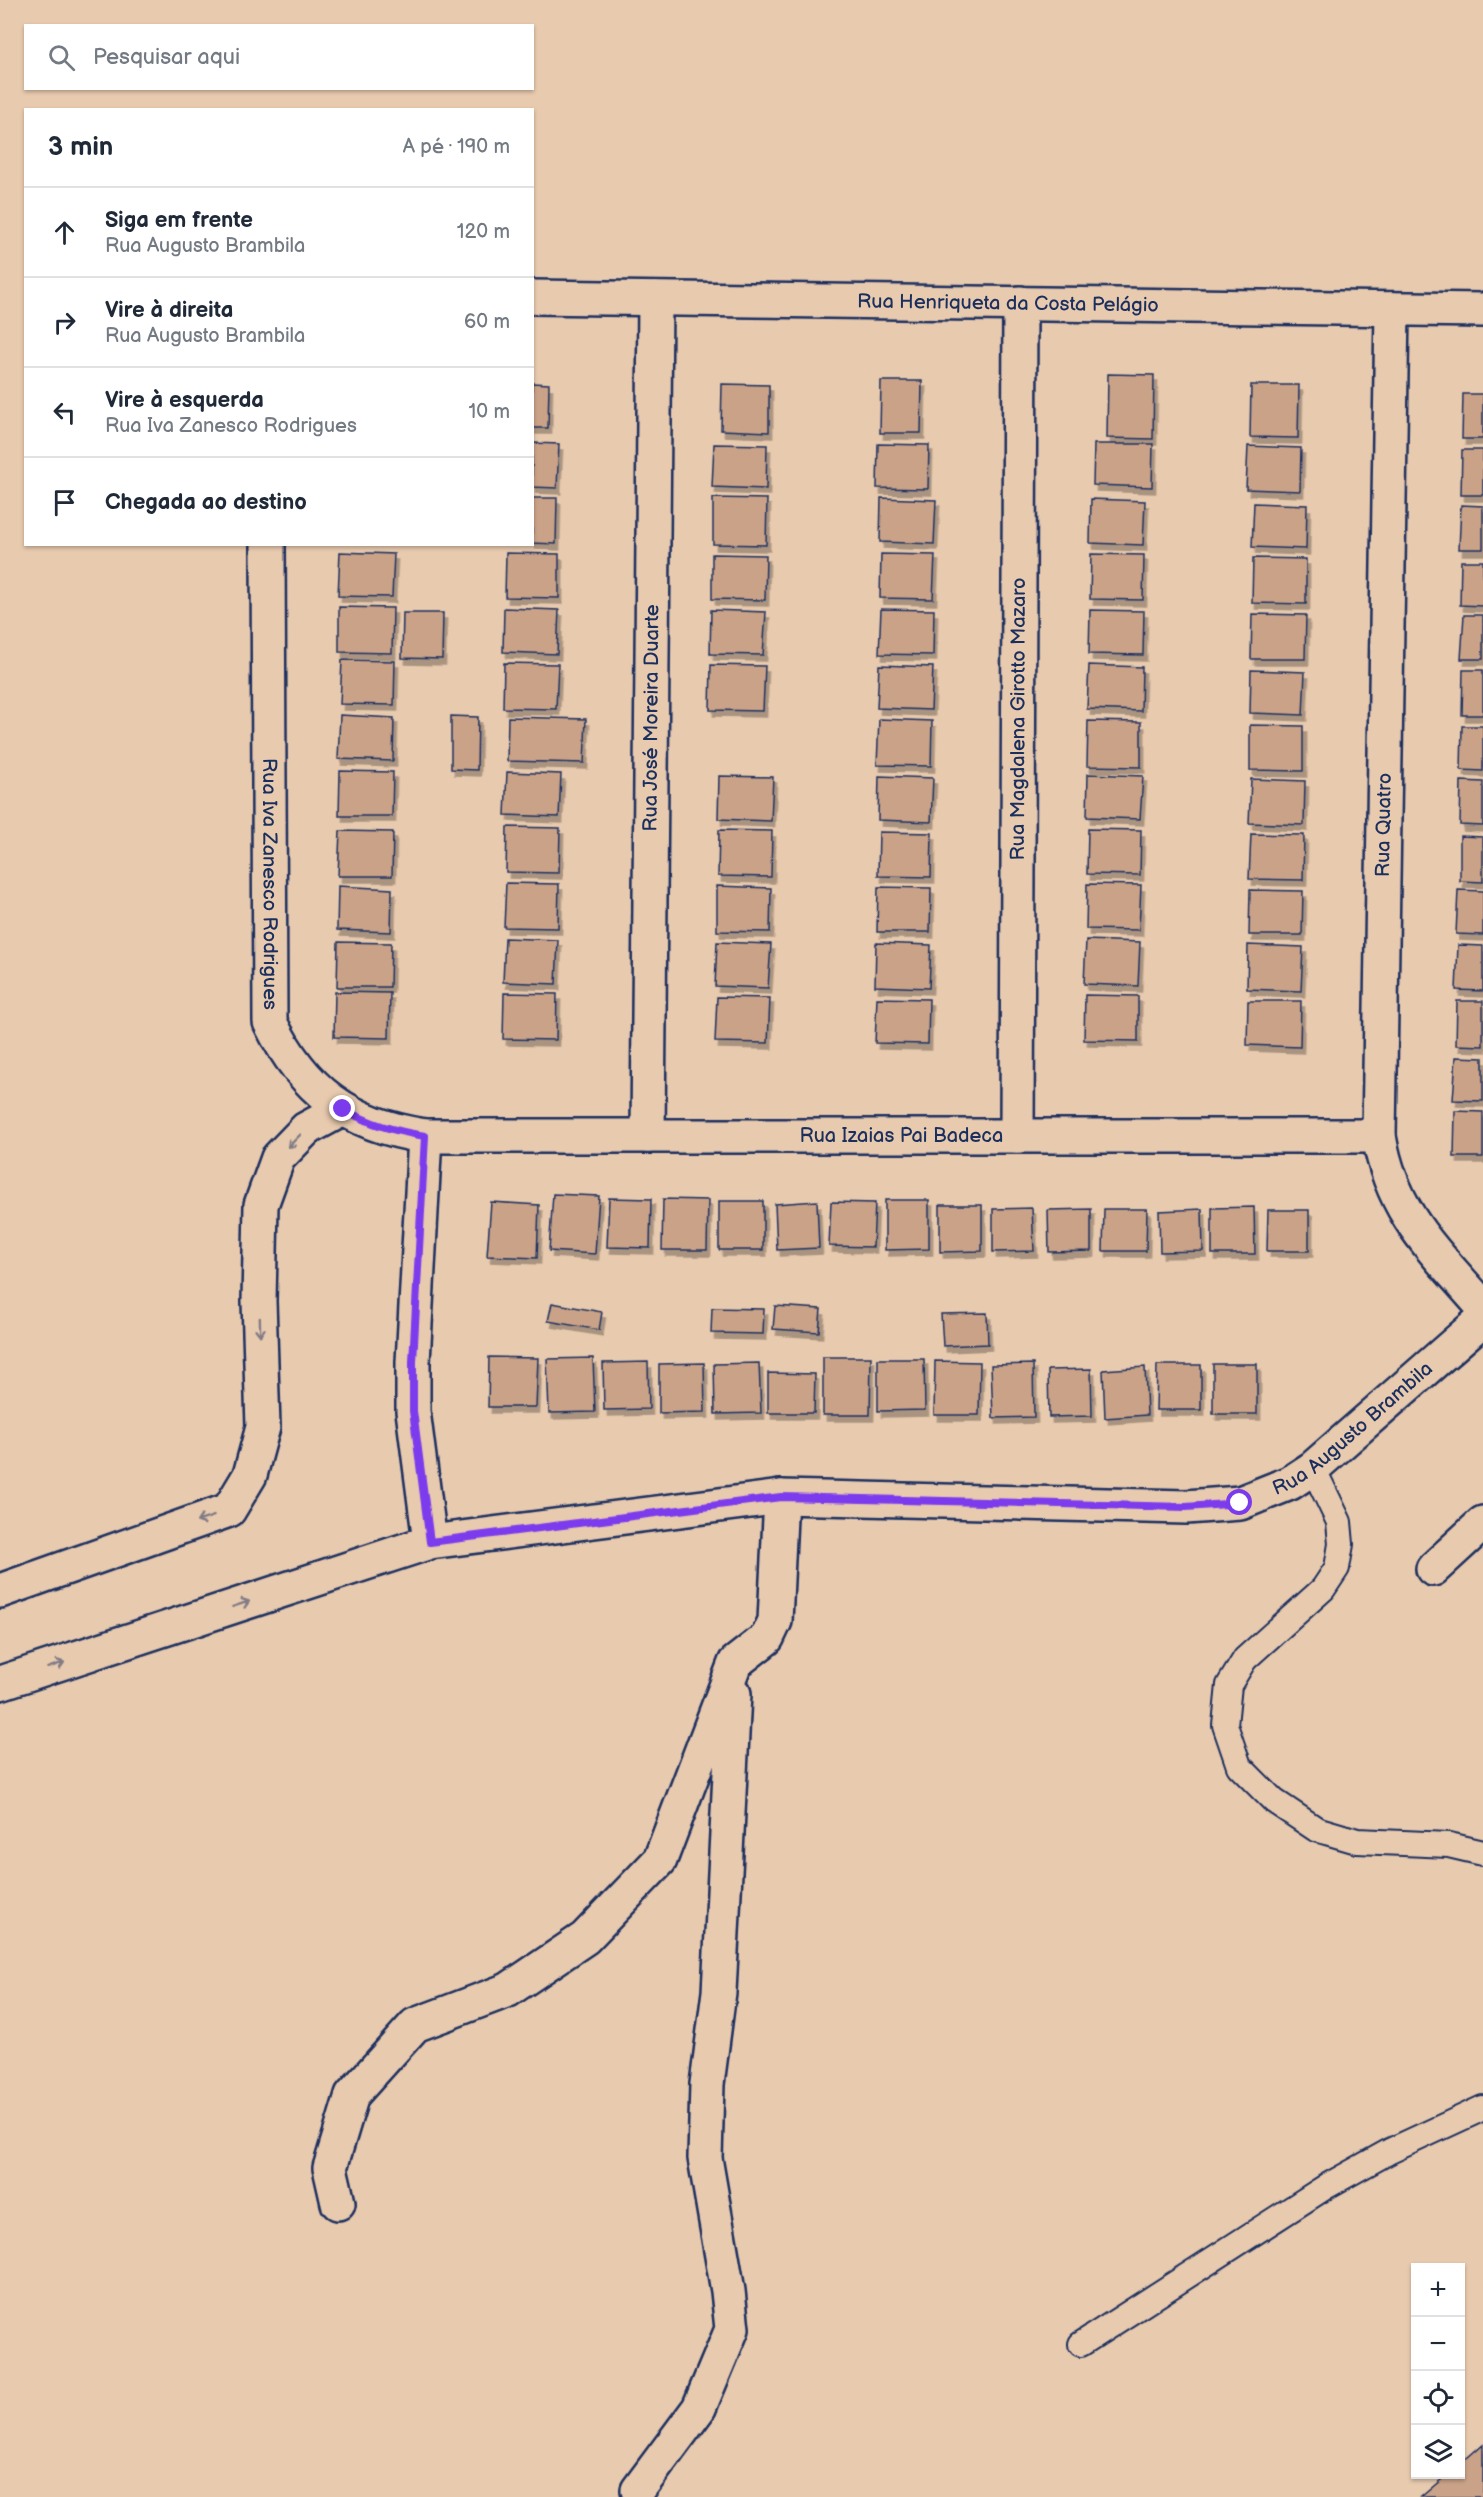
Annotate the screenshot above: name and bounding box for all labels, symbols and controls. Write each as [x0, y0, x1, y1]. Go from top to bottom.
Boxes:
search box [24, 24, 534, 90]
icon: search [45, 41, 78, 74]
text: Pesquisar aqui [93, 44, 240, 71]
text: 3 min [48, 132, 113, 163]
text: A pé · 190 m [403, 135, 510, 159]
text: Siga em frente [105, 207, 253, 234]
icon: ahead [48, 216, 81, 249]
text: 120 m [457, 220, 510, 244]
text: Rua Augusto Brambila [105, 234, 305, 258]
street label: Rua Henriqueta da Costa Pelágio [857, 289, 1159, 318]
text: Vire à direita [105, 297, 233, 324]
icon: right [48, 306, 81, 339]
text: 60 m [464, 310, 510, 334]
text: Rua Augusto Brambila [105, 324, 305, 348]
text: Vire à esquerda [105, 387, 264, 414]
icon: left [48, 396, 81, 429]
text: 10 m [469, 400, 510, 424]
text: Rua Iva Zanesco Rodrigues [105, 414, 357, 438]
icon: arrive [48, 486, 81, 519]
text: Chegada ao destino [105, 489, 307, 516]
street label: Rua Magdalena Girotto Mazaro [1006, 578, 1031, 860]
street label: Rua José Moreira Duarte [639, 604, 664, 832]
street label: Rua Iva Zanesco Rodrigues [257, 758, 282, 1010]
street label: Rua Quatro [1371, 773, 1397, 877]
route end [329, 1095, 355, 1121]
street label: Rua Izaias Pai Badeca [799, 1124, 1003, 1148]
one-way arrow [287, 1134, 302, 1149]
one-way arrow [254, 1316, 266, 1336]
street label: Rua Augusto Brambila [1269, 1357, 1438, 1501]
route start [1226, 1489, 1252, 1515]
one-way arrow [197, 1514, 215, 1525]
one-way arrow [231, 1598, 250, 1609]
one-way arrow [46, 1659, 65, 1670]
map controls [1411, 2263, 1465, 2479]
button: + [1411, 2263, 1465, 2317]
button: − [1411, 2317, 1465, 2371]
button: locate [1411, 2371, 1465, 2425]
button: layers [1411, 2425, 1465, 2479]

